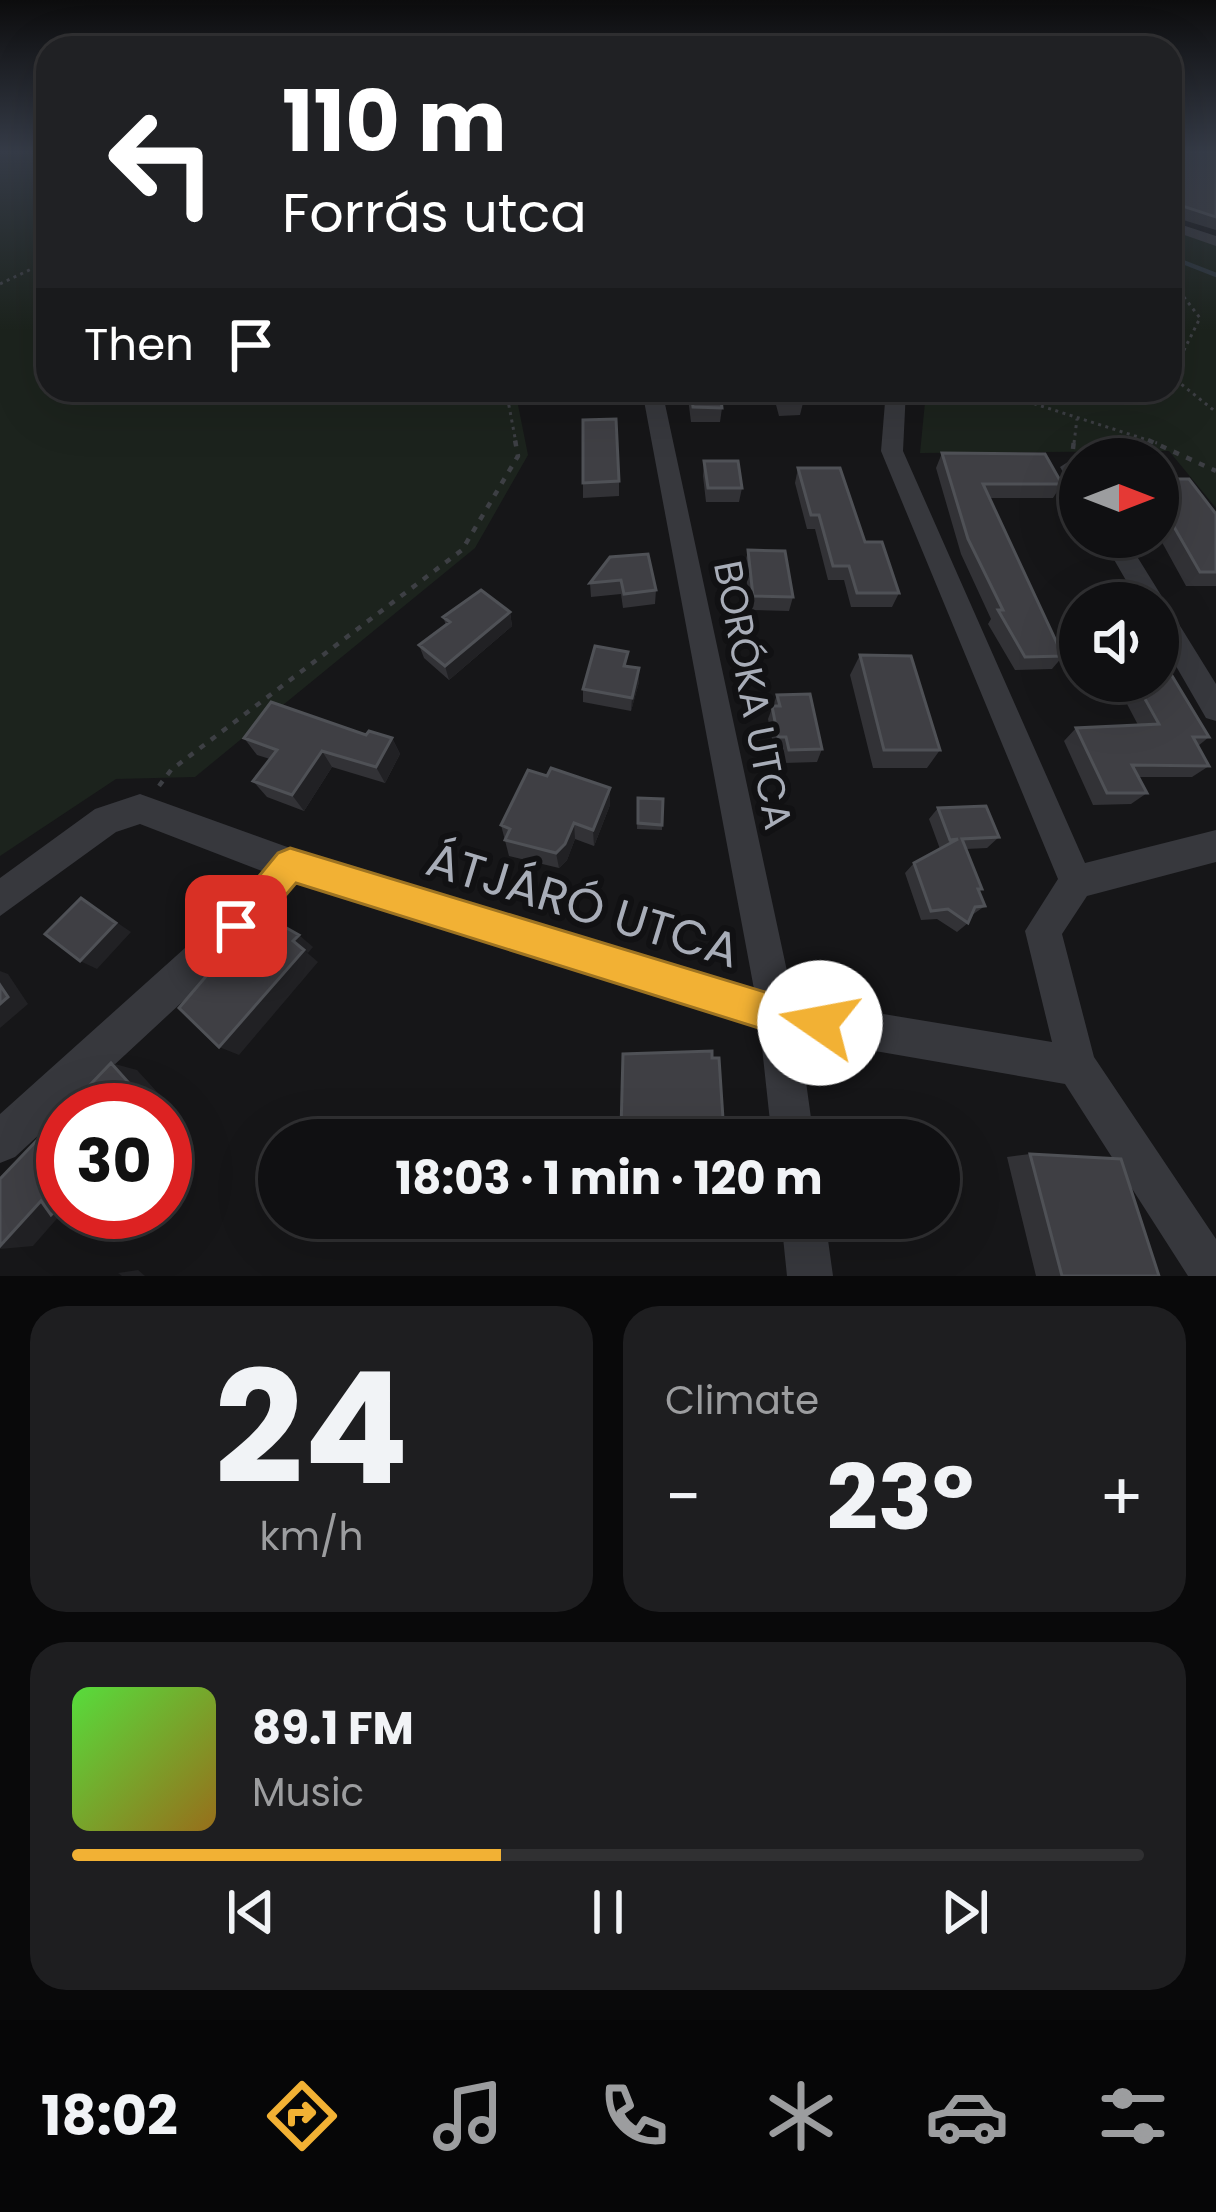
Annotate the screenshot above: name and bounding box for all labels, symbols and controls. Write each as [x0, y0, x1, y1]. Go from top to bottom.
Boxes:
text: 110 m [282, 63, 507, 180]
icon: left [84, 84, 240, 240]
text: Forrás utca [282, 175, 587, 251]
icon: arrive [218, 312, 284, 378]
text: Then [84, 313, 194, 376]
north arrow [1059, 438, 1179, 558]
map controls [1059, 438, 1179, 702]
street label: BORÓKA UTCA [700, 556, 806, 834]
button: sound [1059, 582, 1179, 702]
street label: ÁTJÁRÓ UTCA [418, 826, 748, 984]
pin [185, 875, 287, 977]
icon: arrive [203, 893, 269, 959]
position arrow [757, 960, 883, 1086]
speed limit sign: 30 [36, 1083, 192, 1239]
text: 18:03 · 1 min · 120 m [395, 1147, 823, 1210]
text: 24 [214, 1319, 409, 1538]
text: Climate [665, 1373, 819, 1428]
text: 23° [826, 1434, 974, 1561]
text: − [665, 1451, 701, 1543]
text: + [1099, 1451, 1144, 1543]
text: km/h [260, 1509, 363, 1564]
text: 89.1 FM [252, 1697, 414, 1760]
text: Music [252, 1765, 364, 1820]
icon: previous [218, 1879, 284, 1945]
icon: pause [575, 1879, 641, 1945]
icon: next [932, 1879, 998, 1945]
icon: directions [260, 2074, 344, 2158]
icon: music [426, 2074, 510, 2158]
icon: phone [592, 2074, 676, 2158]
icon: climate [759, 2074, 843, 2158]
icon: car [925, 2074, 1009, 2158]
icon: filters [1091, 2074, 1175, 2158]
text: 18:02 [41, 2078, 178, 2154]

